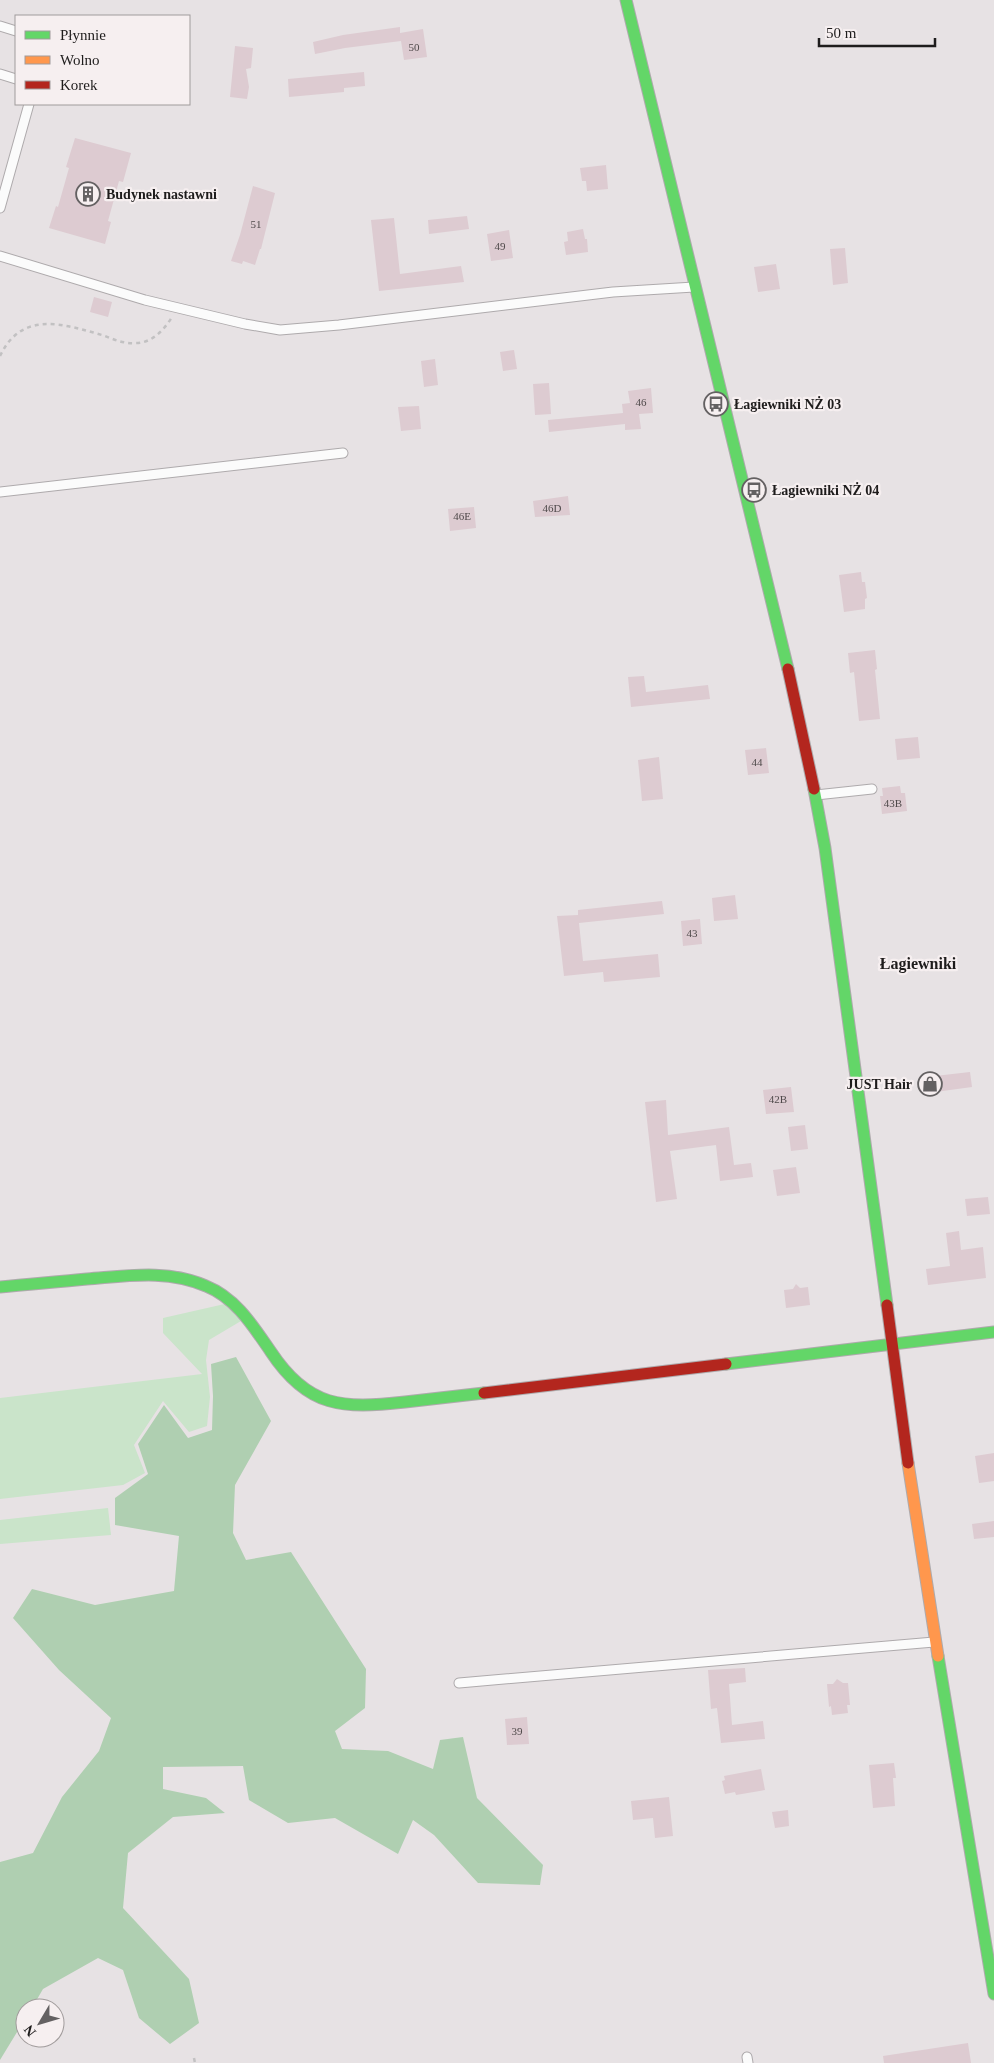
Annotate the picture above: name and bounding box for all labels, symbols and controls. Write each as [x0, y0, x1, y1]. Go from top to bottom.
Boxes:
legend [15, 15, 190, 105]
scale bar [819, 15, 935, 47]
text: 50 m [826, 25, 857, 41]
text: Płynnie [60, 27, 106, 43]
house number: 50 [409, 41, 420, 53]
text: Wolno [60, 52, 100, 68]
text: Korek [60, 77, 98, 93]
building icon: Budynek nastawni [75, 181, 101, 207]
place label: Budynek nastawni [106, 187, 217, 202]
house number: 51 [251, 218, 262, 230]
house number: 49 [495, 240, 506, 252]
bus stop icon: Łagiewniki NŻ 03 [703, 391, 729, 417]
house number: 46 [636, 396, 647, 408]
place label: Łagiewniki NŻ 03 [734, 396, 841, 412]
bus stop icon: Łagiewniki NŻ 04 [741, 477, 767, 503]
place label: Łagiewniki NŻ 04 [772, 482, 879, 498]
house number: 46D [543, 502, 562, 514]
house number: 46E [453, 510, 471, 522]
house number: 44 [752, 756, 763, 768]
house number: 43B [884, 797, 902, 809]
house number: 43 [687, 927, 698, 939]
district label: Łagiewniki [880, 955, 957, 973]
shop icon: JUST Hair [917, 1071, 943, 1097]
place label: JUST Hair [847, 1077, 912, 1092]
house number: 42B [769, 1093, 787, 1105]
house number: 39 [512, 1725, 523, 1737]
north arrow [15, 1998, 65, 2048]
text: N [21, 2022, 39, 2039]

